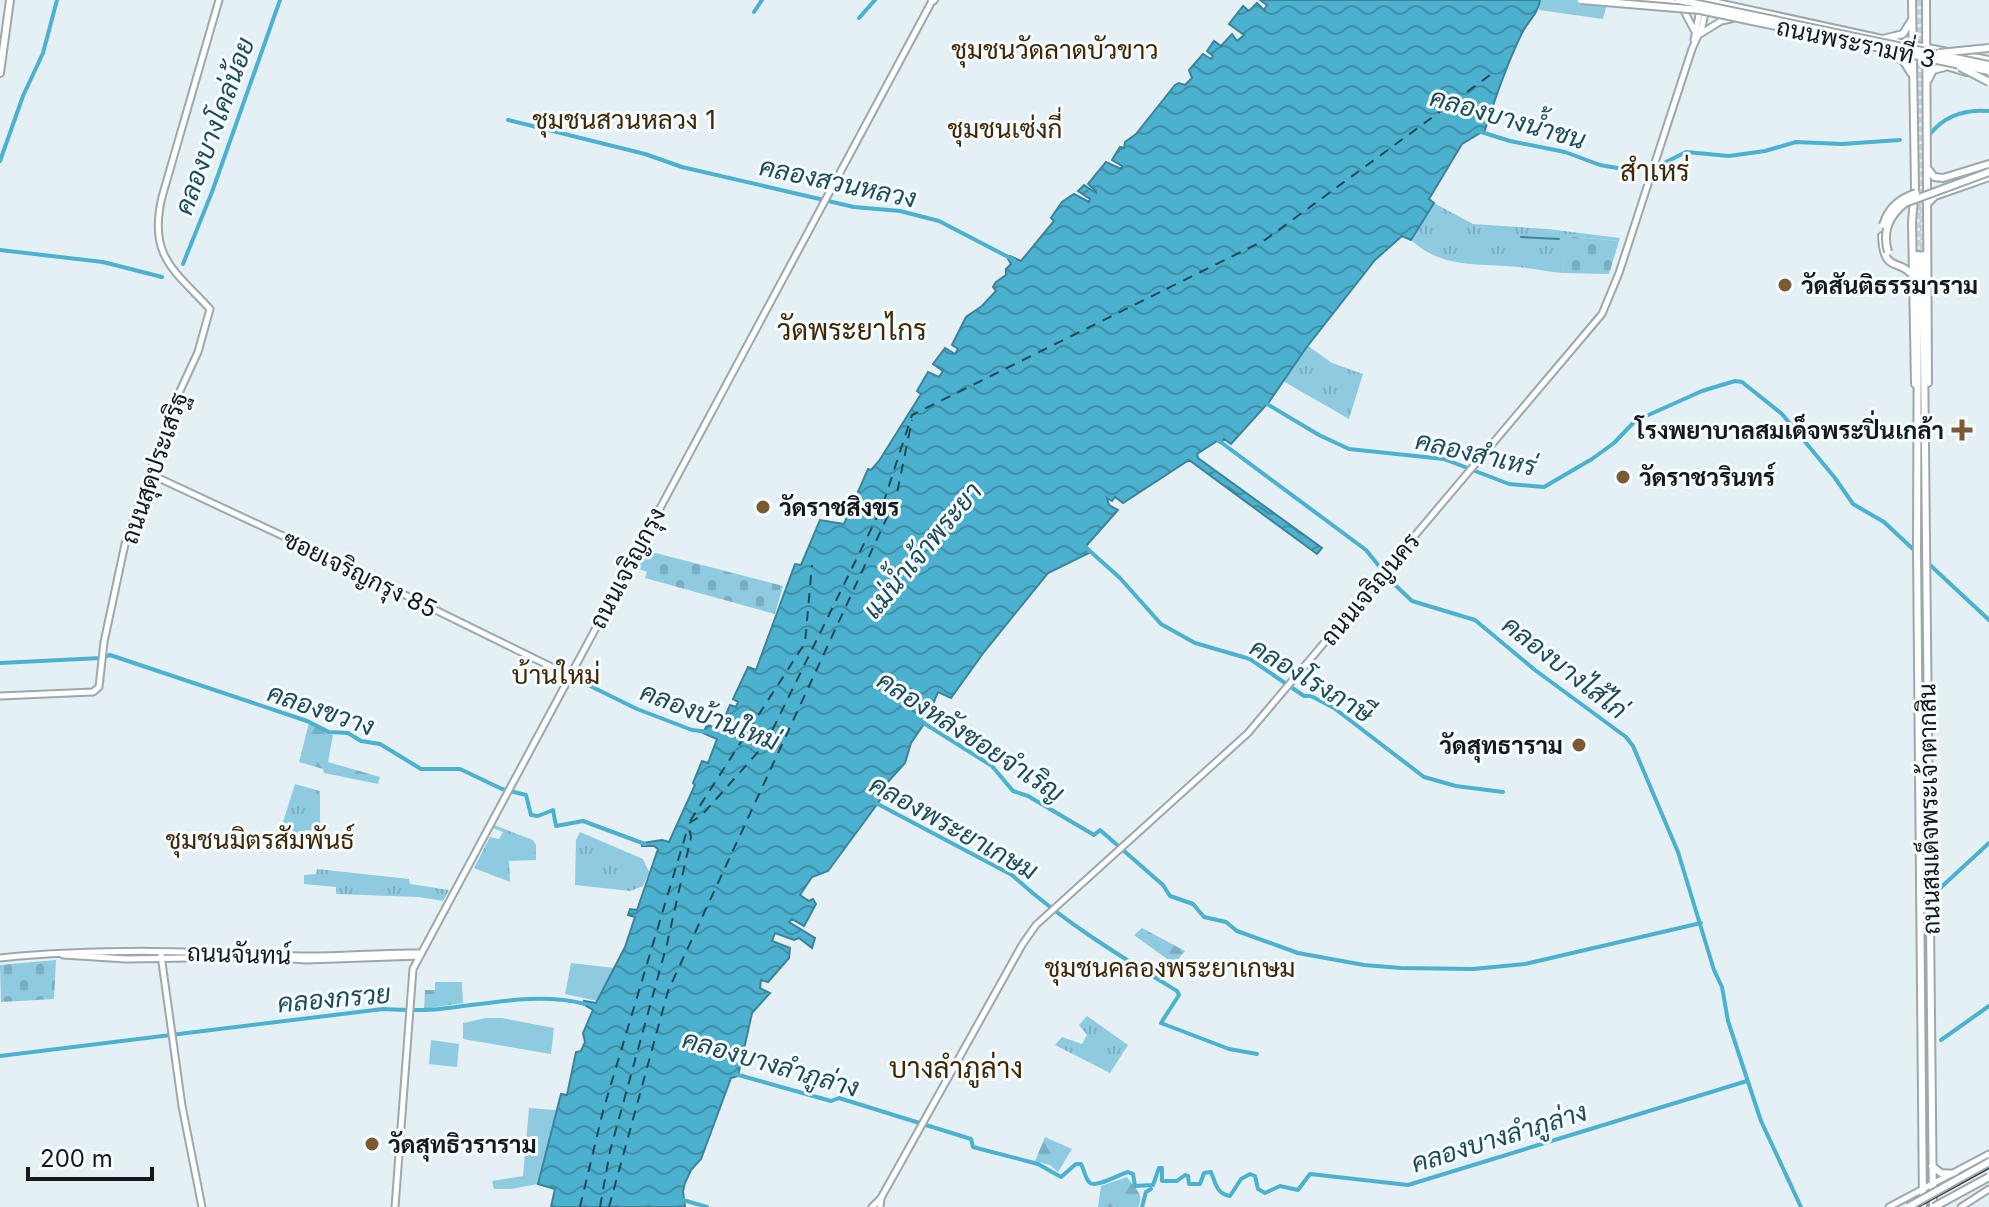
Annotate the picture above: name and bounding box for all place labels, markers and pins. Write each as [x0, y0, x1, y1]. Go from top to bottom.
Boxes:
place label: วัดสันติธรรมาราม [1801, 271, 1978, 300]
marker: วัดสันติธรรมาราม [1776, 276, 1794, 294]
place label: โรงพยาบาลสมเด็จพระปิ่นเกล้า [1633, 410, 1944, 445]
marker: โรงพยาบาลสมเด็จพระปิ่นเกล้า [1951, 419, 1973, 441]
place label: วัดราชวรินทร์ [1639, 462, 1777, 492]
marker: วัดราชวรินทร์ [1614, 468, 1632, 486]
place label: วัดราชสิงขร [779, 493, 900, 522]
marker: วัดราชสิงขร [754, 498, 772, 516]
place label: วัดสุทธาราม [1439, 731, 1563, 763]
marker: วัดสุทธาราม [1570, 736, 1588, 754]
place label: วัดสุทธิวราราม [388, 1130, 537, 1162]
marker: วัดสุทธิวราราม [363, 1135, 381, 1153]

